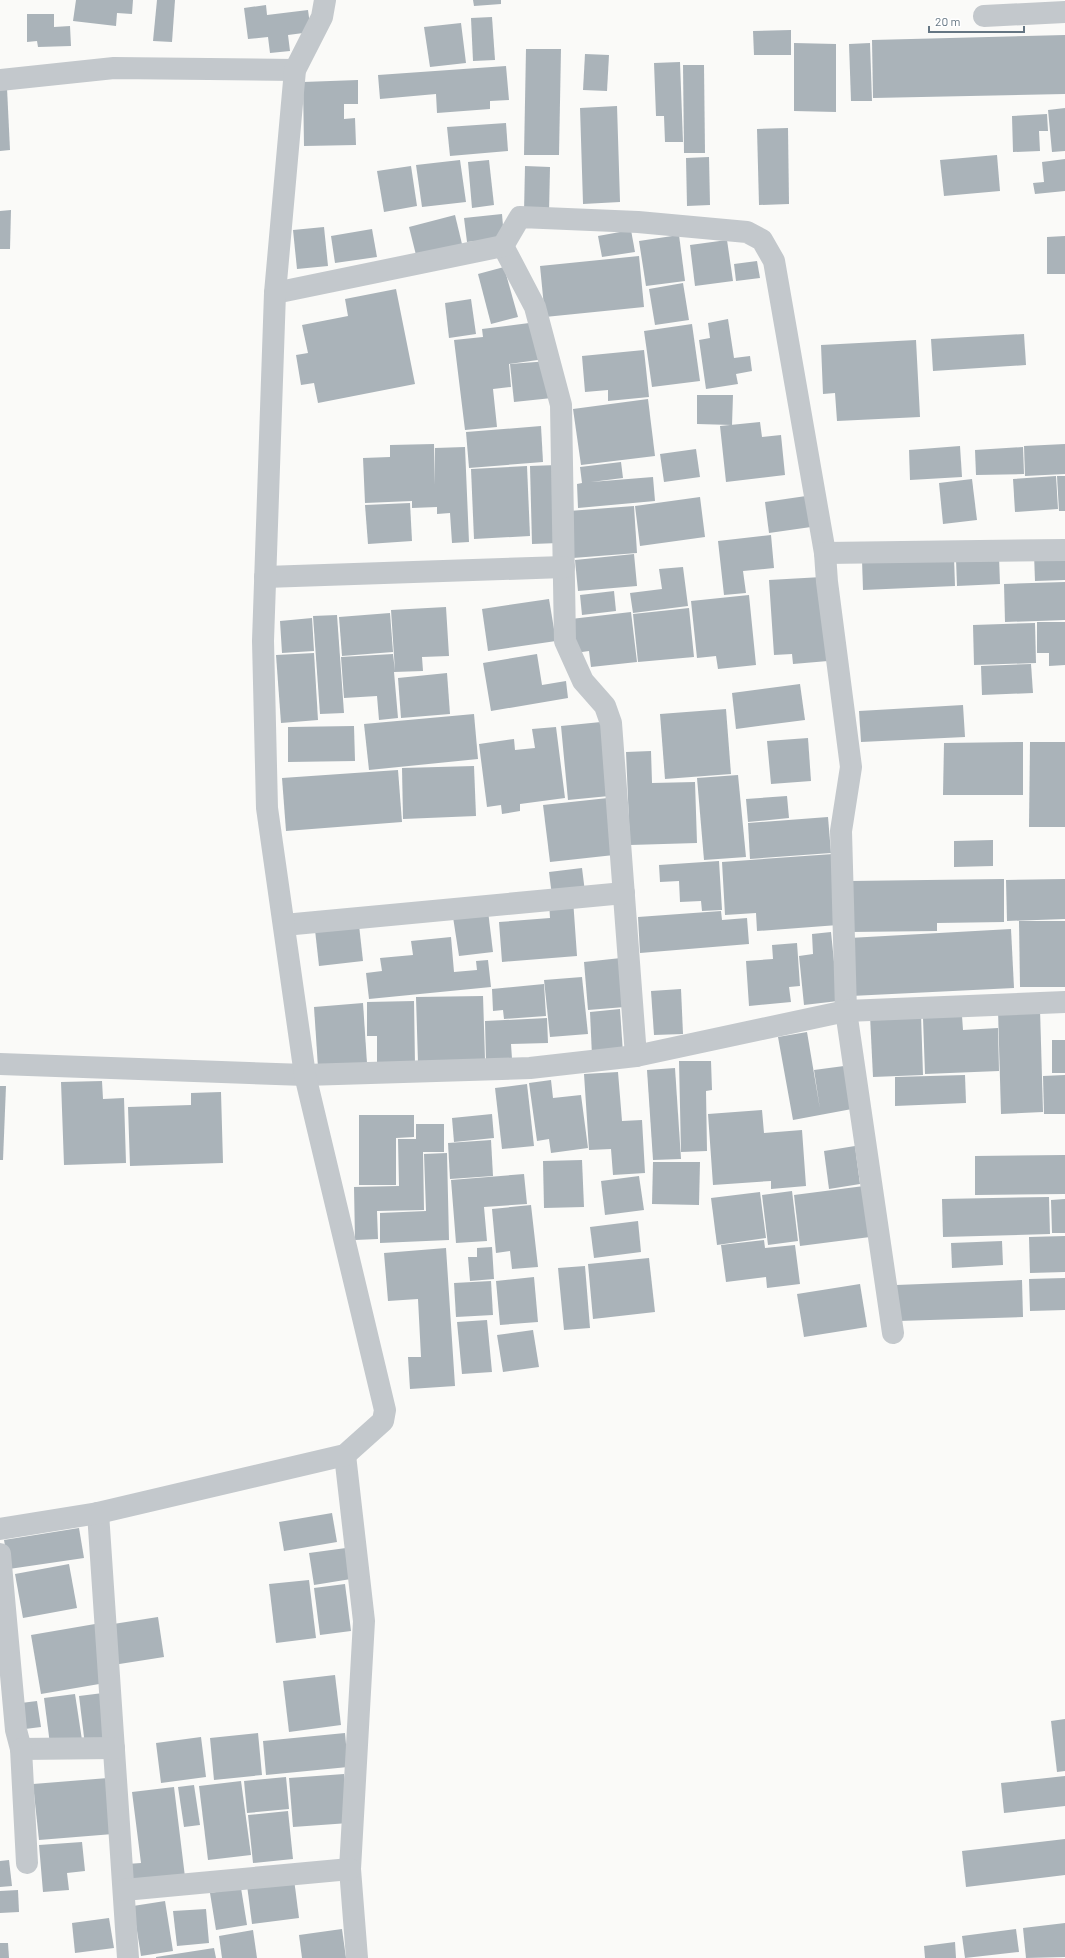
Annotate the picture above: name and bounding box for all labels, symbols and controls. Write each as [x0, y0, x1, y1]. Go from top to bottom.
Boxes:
scale bar [929, 8, 1024, 34]
text: 20 m [935, 14, 961, 28]

